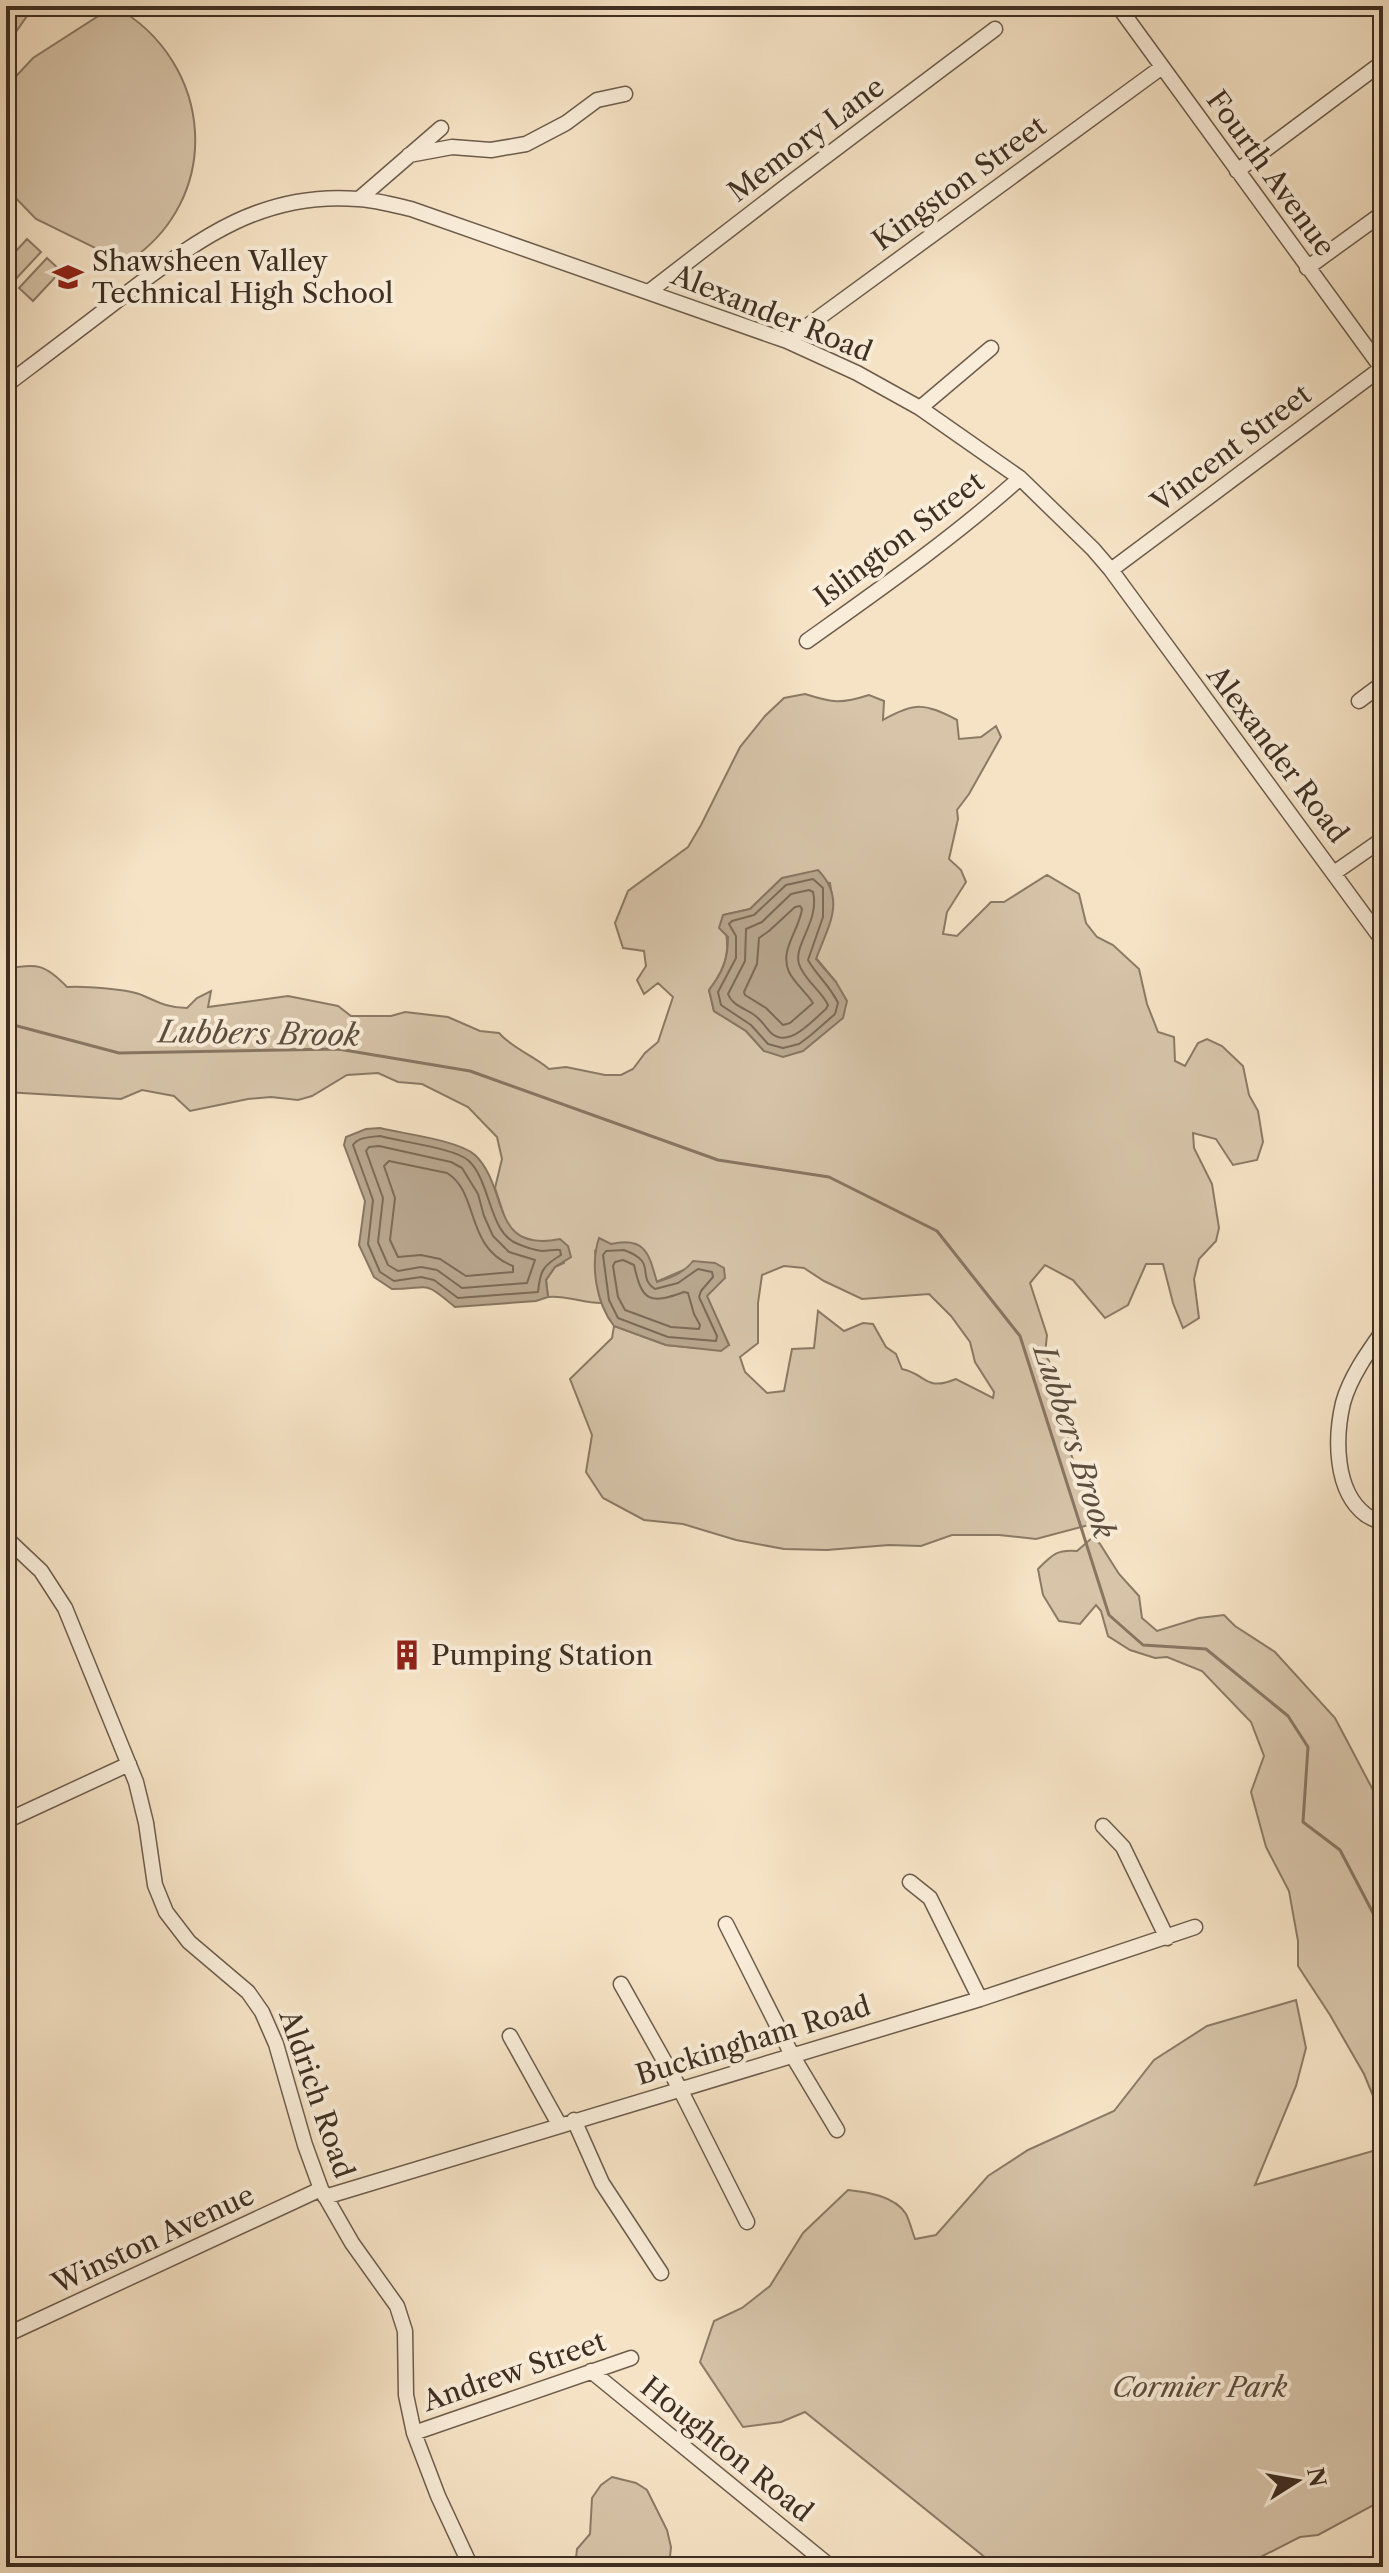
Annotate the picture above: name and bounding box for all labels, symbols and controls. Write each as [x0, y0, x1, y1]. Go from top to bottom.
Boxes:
street label: Memory Lane [721, 69, 891, 209]
street label: Fourth Avenue [1199, 84, 1343, 262]
street label: Kingston Street [866, 109, 1052, 257]
place label: Shawsheen Valley Technical High School [92, 244, 393, 310]
street label: Alexander Road [666, 257, 877, 369]
school or university icon: Shawsheen Valley Technical High School [51, 260, 85, 294]
street label: Vincent Street [1144, 377, 1318, 520]
street label: Islington Street [808, 464, 990, 614]
street label: Alexander Road [1200, 658, 1356, 849]
water label: Lubbers Brook [156, 1013, 360, 1054]
water label: Lubbers Brook [1025, 1338, 1123, 1544]
building icon: Pumping Station [390, 1638, 424, 1672]
place label: Pumping Station [431, 1638, 653, 1672]
street label: Buckingham Road [632, 1988, 874, 2092]
street label: Aldrich Road [272, 2005, 362, 2182]
street label: Winston Avenue [46, 2177, 259, 2301]
street label: Andrew Street [417, 2324, 610, 2419]
street label: Houghton Road [634, 2369, 820, 2529]
park label: Cormier Park [1112, 2370, 1288, 2404]
north arrow [1257, 2441, 1337, 2521]
text: N [1301, 2465, 1331, 2489]

